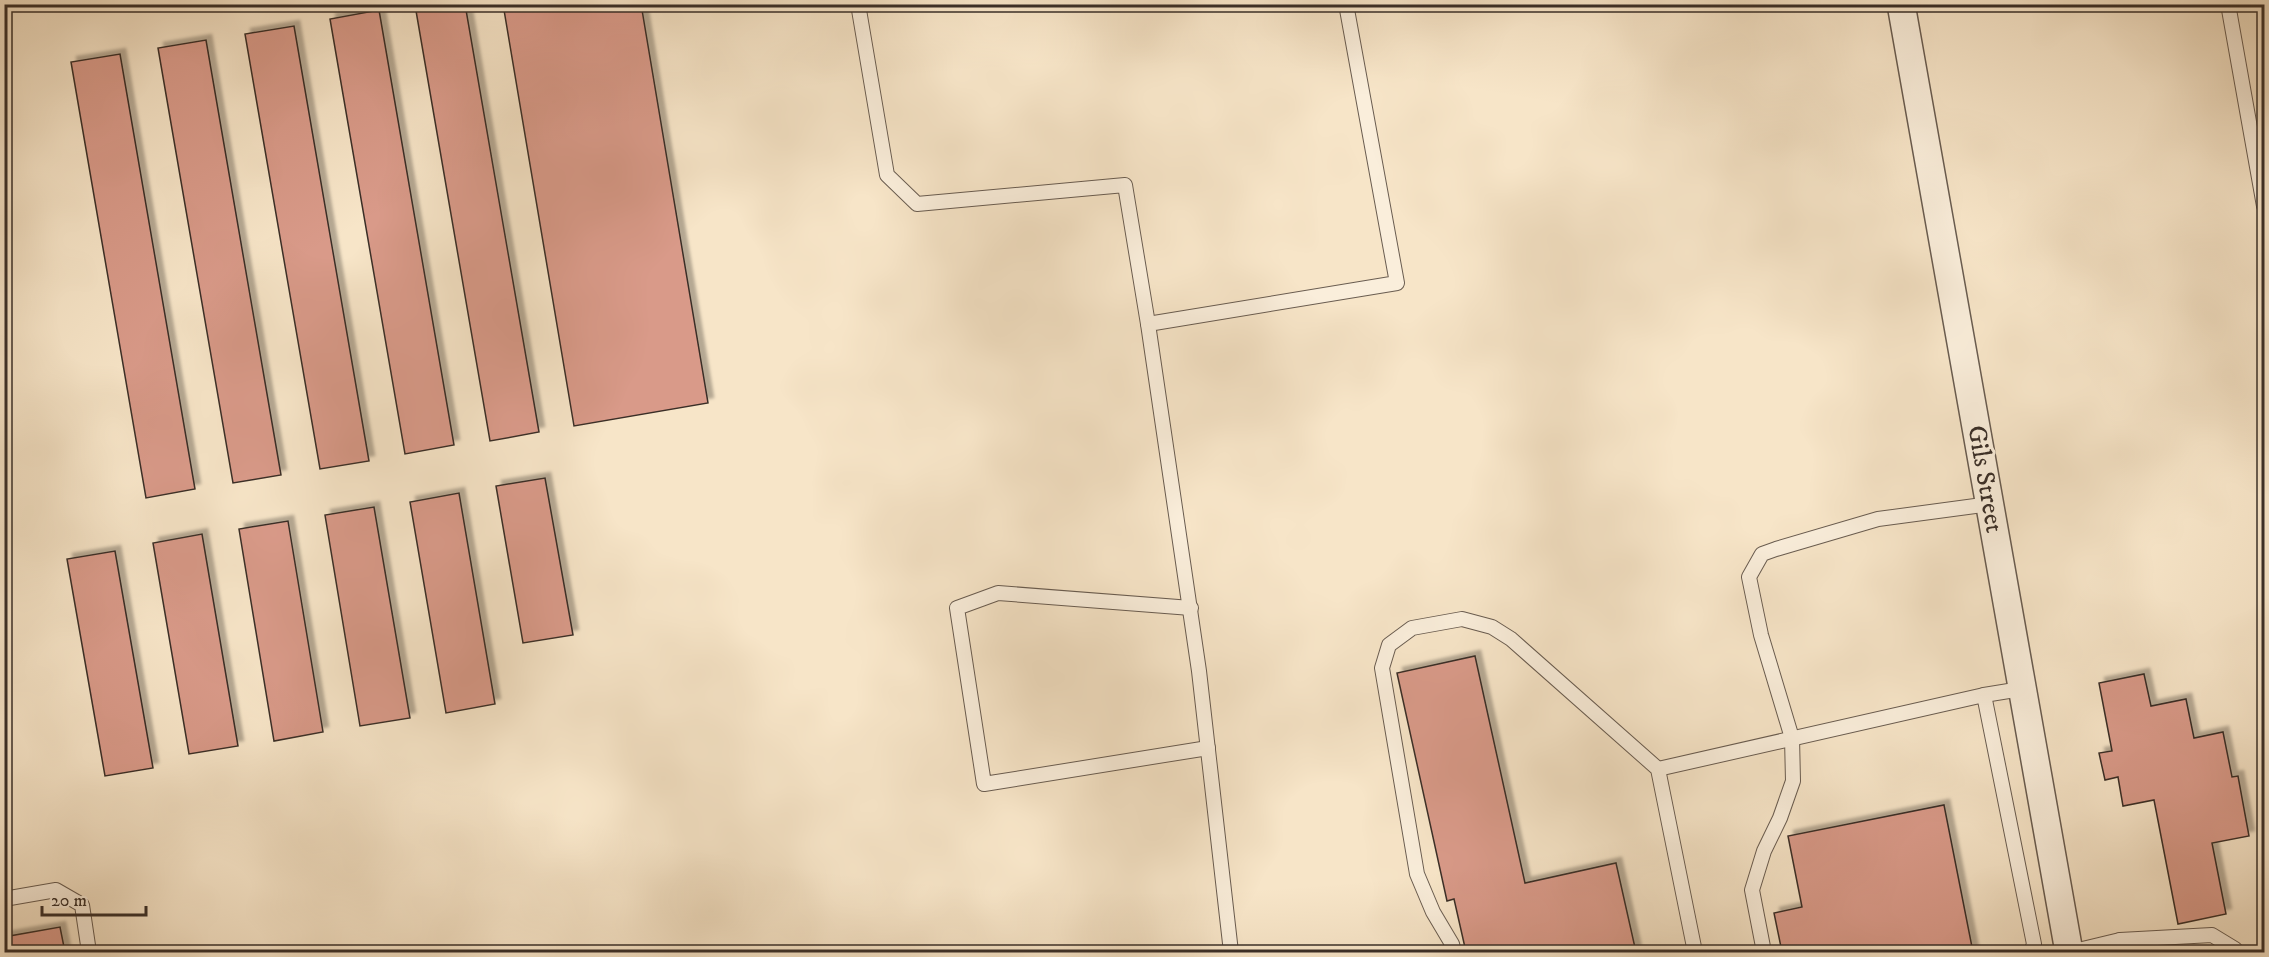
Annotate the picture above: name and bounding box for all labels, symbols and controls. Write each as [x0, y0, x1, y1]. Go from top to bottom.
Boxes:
street label: Gils Street [1959, 423, 2011, 535]
scale bar [42, 879, 146, 917]
text: 20 m [51, 890, 87, 912]

